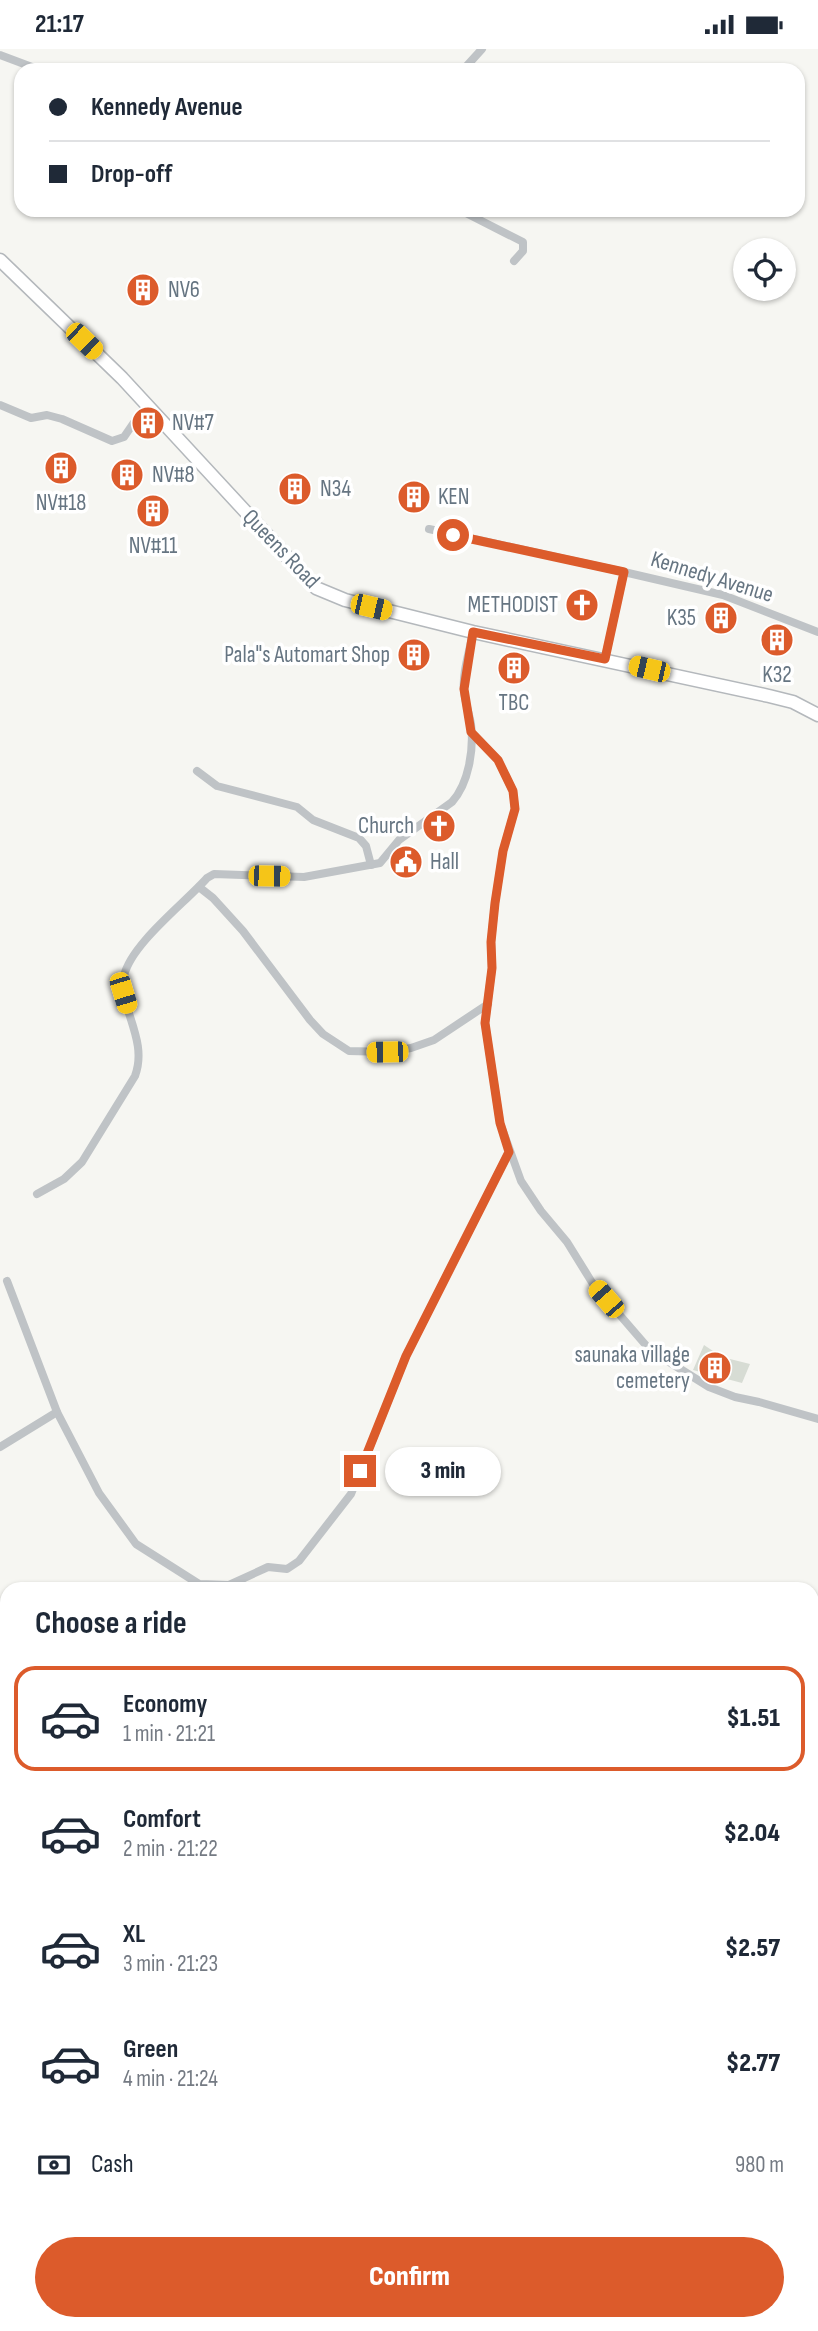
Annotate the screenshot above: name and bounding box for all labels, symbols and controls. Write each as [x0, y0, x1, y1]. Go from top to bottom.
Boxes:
text: 21:17 [35, 9, 84, 40]
text: Kennedy Avenue [91, 92, 243, 123]
text: Drop-off [91, 159, 172, 190]
map controls [733, 238, 796, 301]
button: locate [733, 238, 796, 301]
building icon: NV6 [124, 271, 162, 309]
place label: NV6 [168, 276, 200, 304]
car [62, 319, 107, 363]
building icon: NV#7 [129, 404, 167, 442]
place label: NV#7 [172, 409, 214, 437]
building icon: NV#18 [42, 449, 80, 487]
building icon: NV#8 [108, 456, 146, 494]
place label: NV#8 [152, 461, 195, 489]
building icon: N34 [276, 470, 314, 508]
place label: N34 [320, 475, 351, 503]
building icon: KEN [395, 478, 433, 516]
place label: KEN [438, 483, 470, 511]
place label: NV#18 [36, 489, 86, 517]
building icon: NV#11 [134, 492, 172, 530]
street label: Queens Road [236, 503, 326, 595]
route start [437, 519, 469, 551]
place label: NV#11 [129, 532, 177, 560]
street label: Kennedy Avenue [647, 545, 777, 609]
church icon: METHODIST [563, 586, 601, 624]
place label: METHODIST [468, 591, 558, 619]
car [349, 592, 394, 622]
building icon: K35 [702, 599, 740, 637]
place label: K35 [667, 604, 696, 632]
building icon: K32 [758, 621, 796, 659]
building icon: Pala"s Automart Shop [395, 636, 433, 674]
place label: Pala"s Automart Shop [224, 641, 390, 669]
building icon: TBC [495, 649, 533, 687]
car [627, 654, 672, 684]
place label: K32 [762, 661, 792, 689]
place label: TBC [499, 689, 529, 717]
church icon: Church [420, 807, 458, 845]
place label: Church [358, 812, 414, 840]
public building icon: Hall [387, 843, 425, 881]
place label: Hall [430, 848, 459, 876]
car [248, 865, 291, 887]
car [107, 970, 140, 1016]
car [366, 1041, 409, 1063]
car [585, 1276, 628, 1322]
place label: saunaka village cemetery [574, 1341, 690, 1395]
building icon: saunaka village cemetery [696, 1349, 734, 1387]
callout: 3 min [384, 1447, 500, 1495]
route end [344, 1455, 376, 1487]
text: 3 min [421, 1457, 465, 1485]
text: Choose a ride [35, 1604, 187, 1643]
icon: car [39, 1687, 102, 1750]
text: Economy [123, 1689, 207, 1720]
text: $1.51 [726, 1703, 780, 1734]
text: 1 min · 21:21 [123, 1720, 215, 1748]
icon: car [39, 1802, 102, 1865]
text: Comfort [123, 1804, 201, 1835]
text: $2.04 [724, 1818, 780, 1849]
text: 2 min · 21:22 [123, 1835, 218, 1863]
icon: car [39, 1917, 102, 1980]
text: XL [123, 1919, 145, 1950]
text: $2.57 [725, 1933, 780, 1964]
text: 3 min · 21:23 [123, 1950, 218, 1978]
icon: car [39, 2032, 102, 2095]
text: Green [123, 2034, 178, 2065]
text: $2.77 [726, 2048, 780, 2079]
text: 4 min · 21:24 [123, 2065, 218, 2093]
icon: cash [35, 2146, 73, 2184]
text: Cash [91, 2149, 134, 2180]
text: 980 m [735, 2151, 784, 2179]
button: Confirm [35, 2237, 784, 2317]

